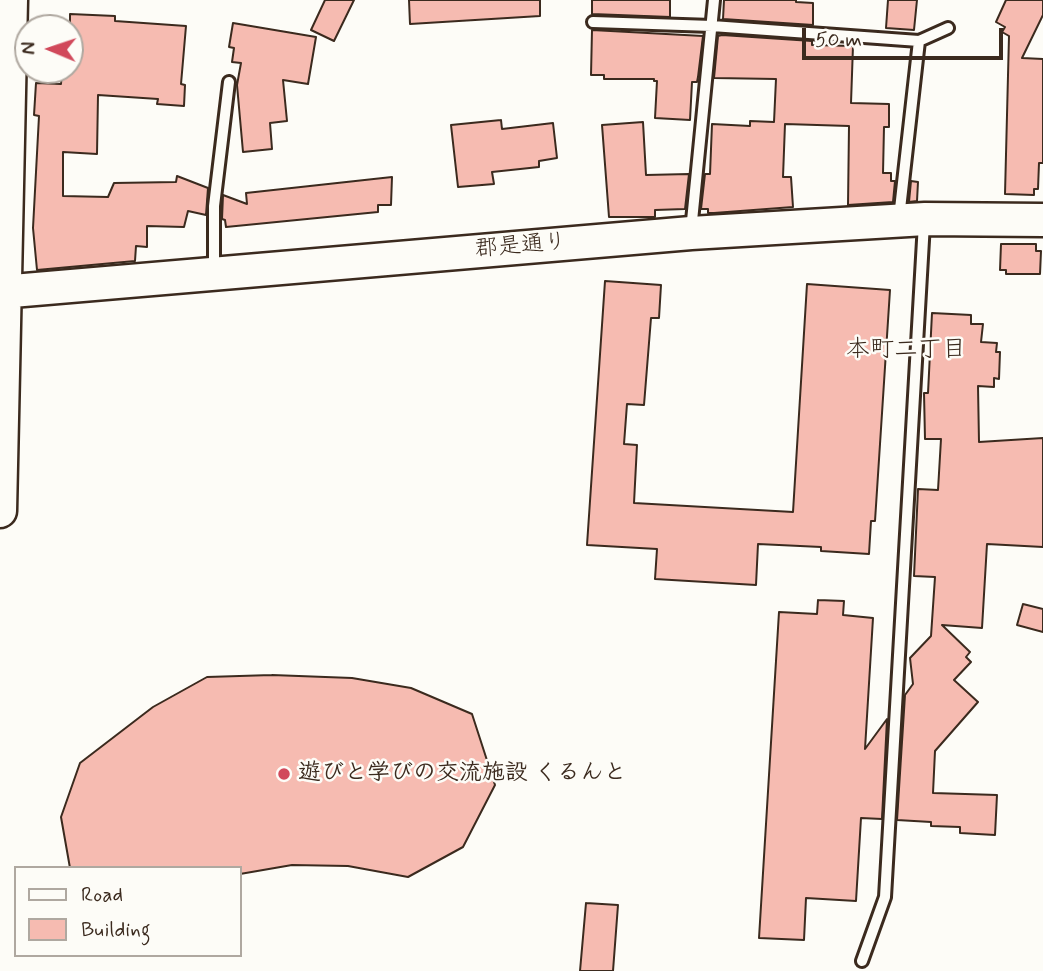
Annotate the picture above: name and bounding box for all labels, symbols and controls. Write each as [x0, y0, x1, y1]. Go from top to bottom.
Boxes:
north arrow [14, 14, 84, 84]
scale bar [805, 14, 1006, 58]
text: 50 m [815, 26, 862, 54]
text: N [17, 42, 42, 55]
street label: 郡是通り [474, 229, 568, 265]
district label: 本町二丁目 [846, 337, 966, 365]
place label: 遊びと学びの交流施設 くるんと [298, 760, 626, 788]
marker: 遊びと学びの交流施設 くるんと [276, 766, 292, 782]
legend [14, 866, 242, 957]
text: Road [81, 881, 123, 909]
text: Building [81, 916, 151, 944]

